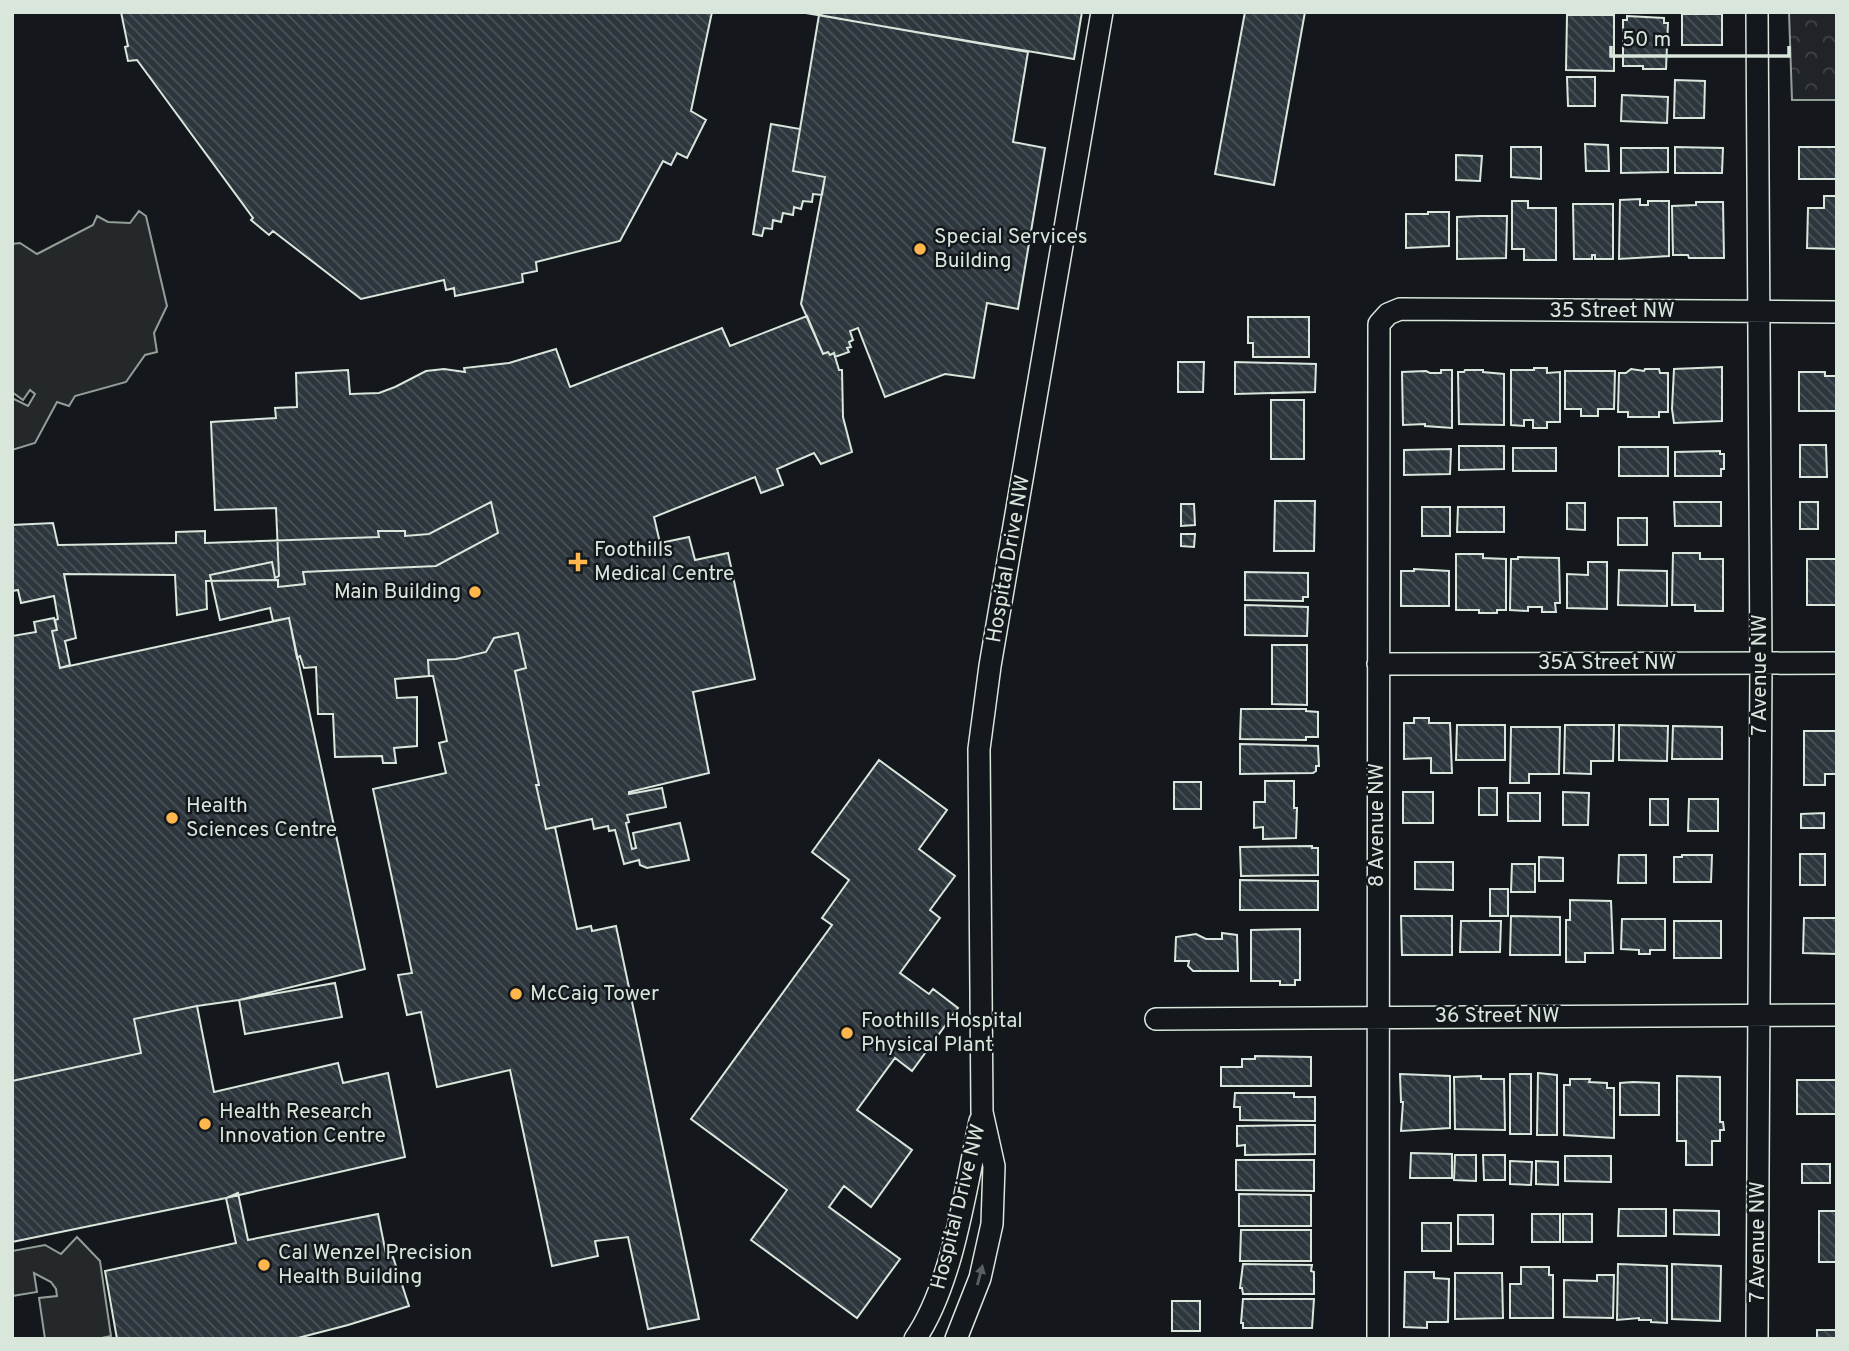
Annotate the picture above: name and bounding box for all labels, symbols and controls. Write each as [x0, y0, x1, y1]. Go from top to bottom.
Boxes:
scale bar [1611, 14, 1790, 58]
text: 50 m [1622, 27, 1671, 54]
place label: Special Services Building [934, 224, 1088, 275]
marker: Special Services Building [912, 241, 928, 257]
street label: 35 Street NW [1549, 298, 1675, 325]
street label: Hospital Drive NW [981, 473, 1037, 645]
place label: Foothills Medical Centre [594, 537, 734, 588]
marker: Foothills Medical Centre [568, 552, 588, 572]
place label: Main Building [334, 579, 461, 606]
marker: Main Building [467, 584, 483, 600]
street label: 7 Avenue NW [1747, 614, 1774, 736]
street label: 35A Street NW [1538, 650, 1676, 677]
street label: 8 Avenue NW [1364, 763, 1391, 887]
place label: Health Sciences Centre [186, 793, 337, 844]
marker: Health Sciences Centre [164, 810, 180, 826]
place label: McCaig Tower [530, 981, 659, 1008]
marker: McCaig Tower [508, 986, 524, 1002]
street label: 36 Street NW [1434, 1003, 1560, 1030]
place label: Foothills Hospital Physical Plant [861, 1008, 1023, 1059]
marker: Foothills Hospital Physical Plant [839, 1025, 855, 1041]
place label: Health Research Innovation Centre [219, 1099, 386, 1150]
marker: Health Research Innovation Centre [197, 1116, 213, 1132]
street label: Hospital Drive NW [925, 1122, 993, 1292]
street label: 7 Avenue NW [1745, 1181, 1772, 1303]
place label: Cal Wenzel Precision Health Building [278, 1240, 472, 1291]
marker: Cal Wenzel Precision Health Building [256, 1257, 272, 1273]
one-way arrow [975, 1264, 986, 1286]

